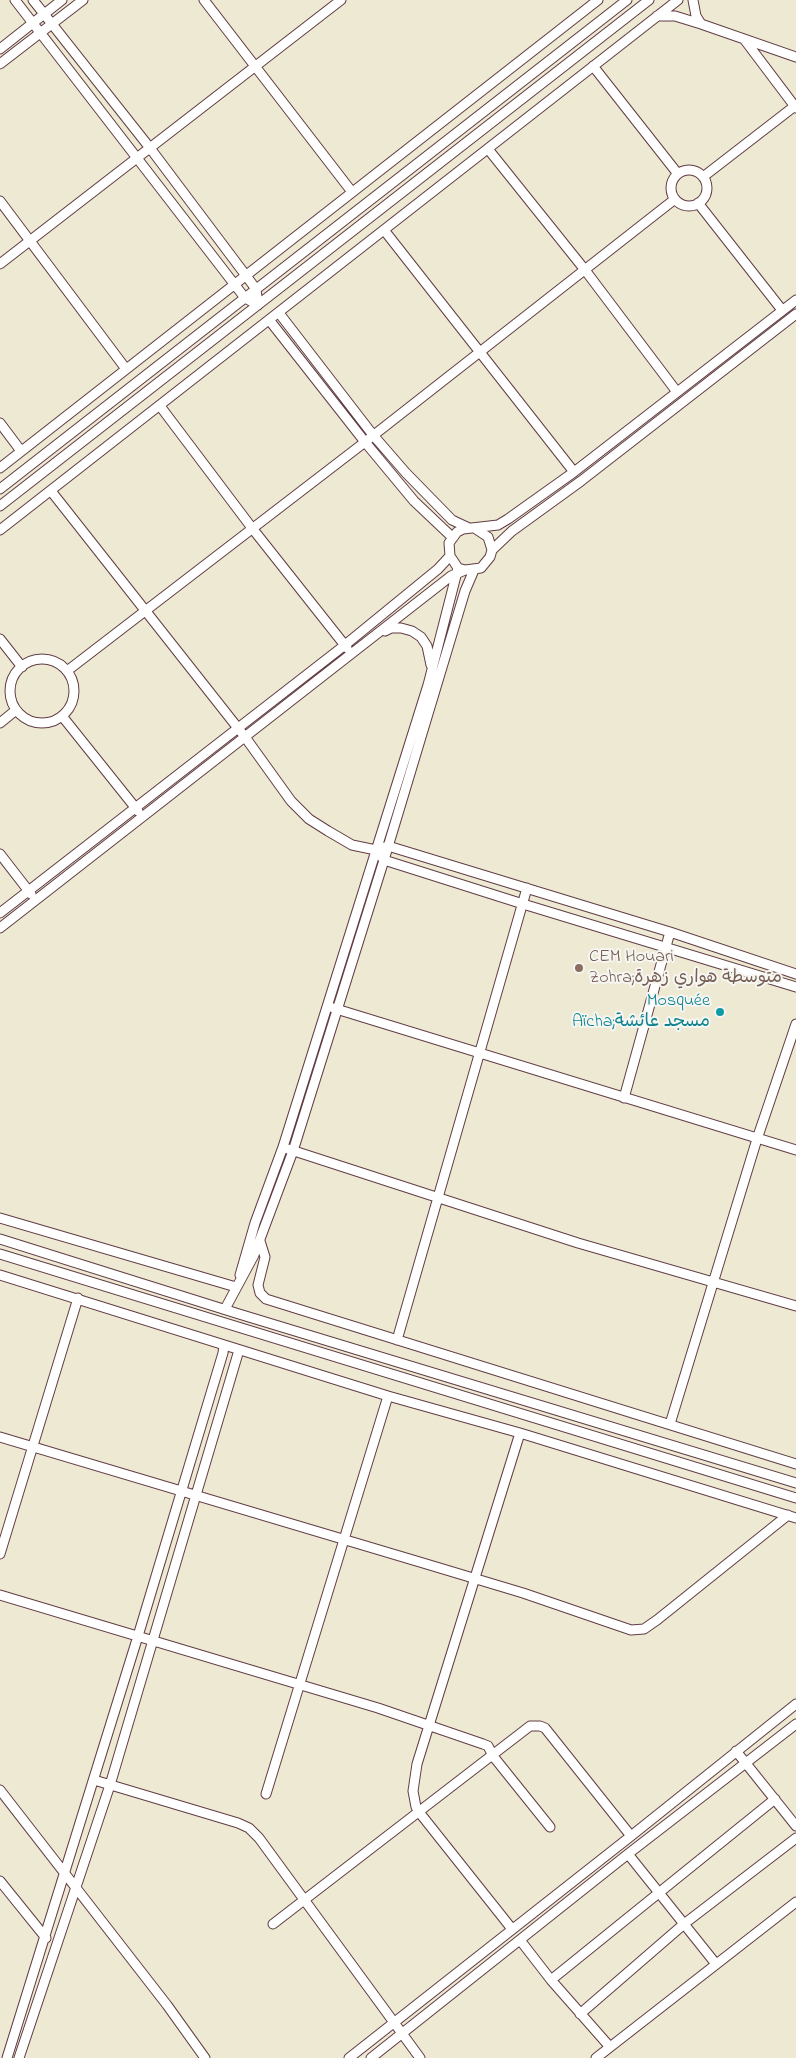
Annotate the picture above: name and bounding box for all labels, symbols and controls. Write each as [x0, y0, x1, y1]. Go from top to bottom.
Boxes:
place label: CEM Houari Zohra;متوسطة هواري زهرة [589, 947, 782, 990]
marker: CEM Houari Zohra;متوسطة هواري زهرة [573, 962, 585, 974]
place label: Mosquée Aïcha;مسجد عائشة [572, 991, 710, 1034]
marker: Mosquée Aïcha;مسجد عائشة [714, 1006, 726, 1018]

